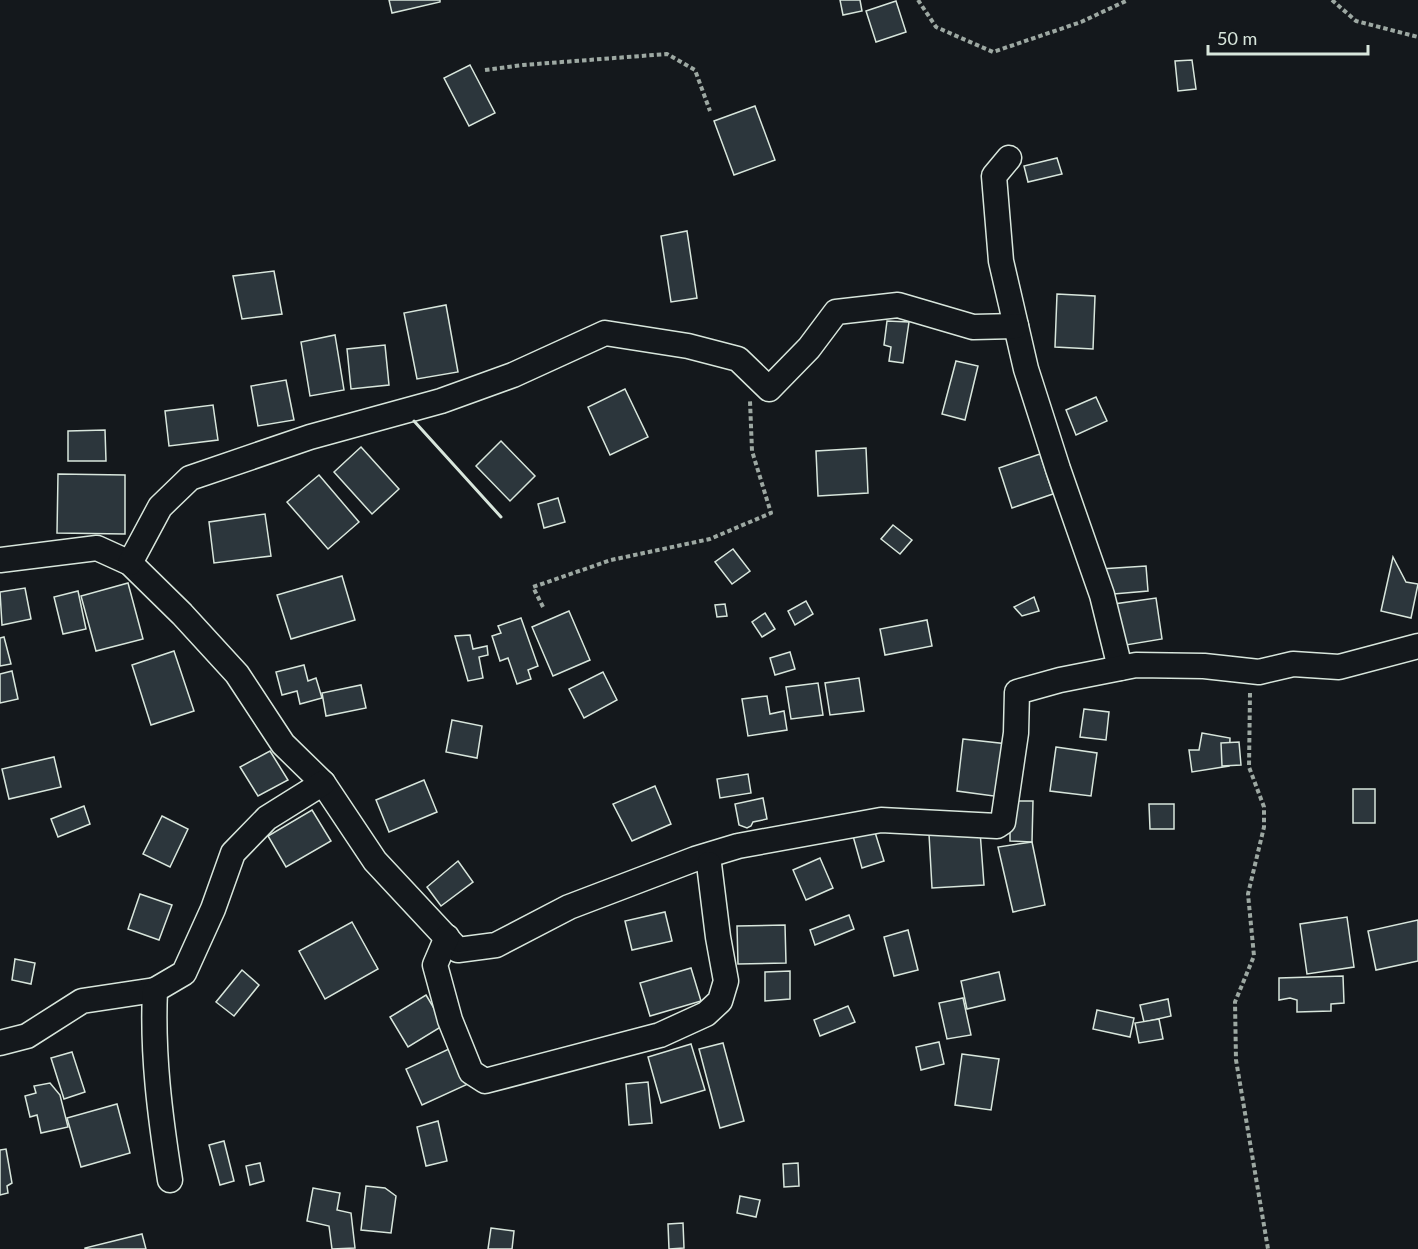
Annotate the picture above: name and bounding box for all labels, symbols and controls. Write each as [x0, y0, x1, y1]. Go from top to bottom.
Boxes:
scale bar [1208, 18, 1368, 56]
text: 50 m [1217, 27, 1257, 49]

